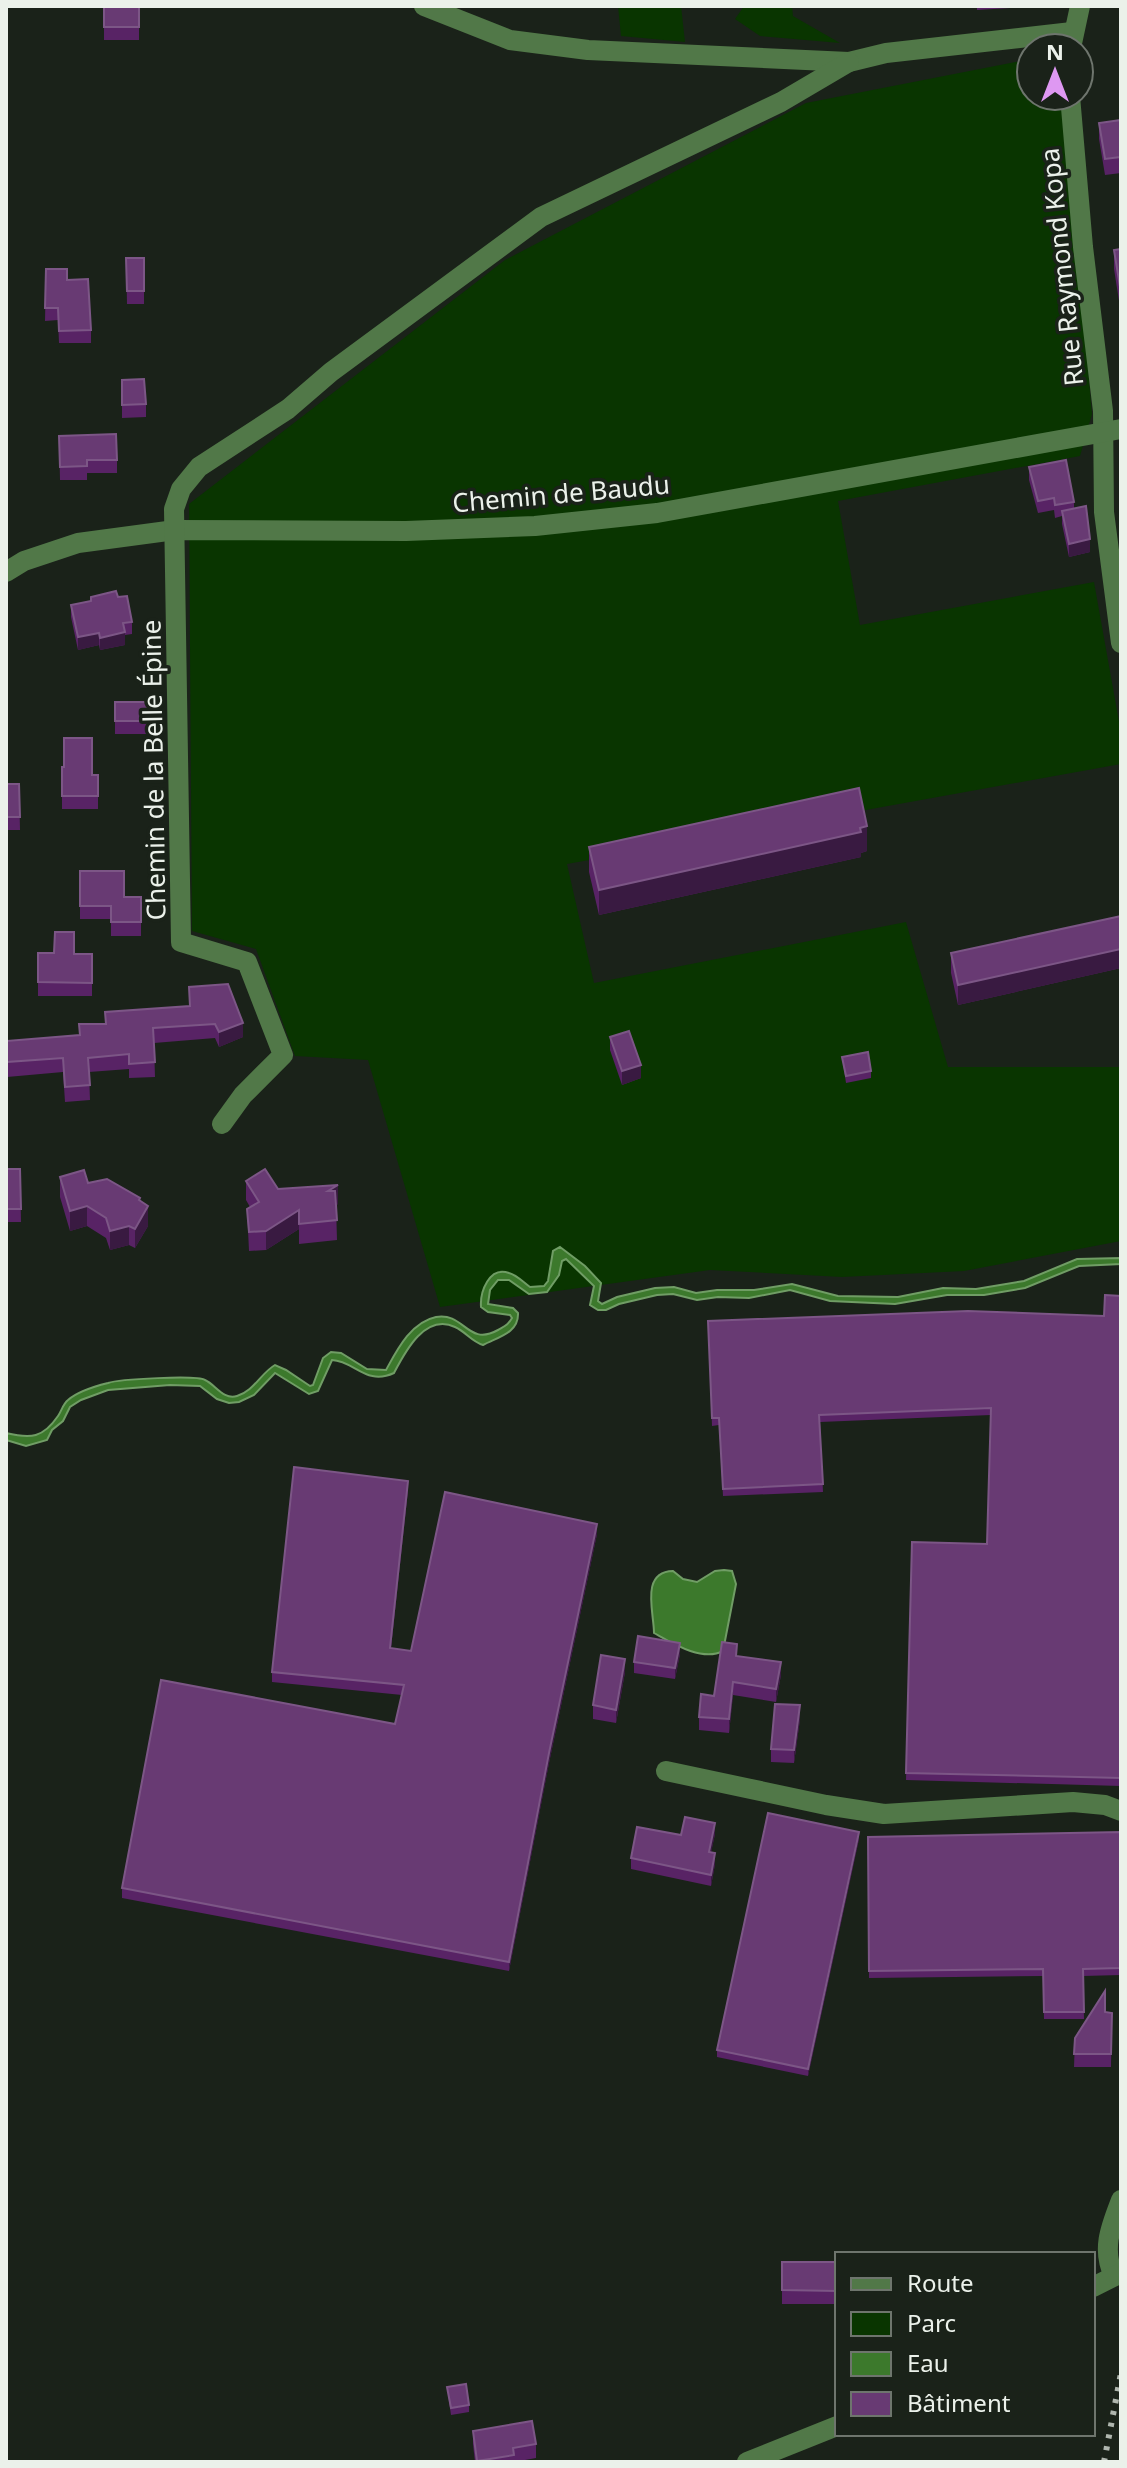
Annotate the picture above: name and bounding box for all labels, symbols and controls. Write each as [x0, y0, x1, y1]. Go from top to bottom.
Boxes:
north arrow [1015, 32, 1095, 112]
text: N [1046, 36, 1064, 66]
street label: Rue Raymond Kopa [1031, 146, 1091, 388]
street label: Chemin de Baudu [451, 466, 671, 520]
street label: Chemin de la Belle Épine [132, 619, 174, 921]
legend [835, 2252, 1095, 2436]
text: Route [907, 2266, 973, 2299]
text: Parc [907, 2306, 956, 2339]
text: Eau [907, 2346, 949, 2379]
text: Bâtiment [907, 2386, 1011, 2419]

